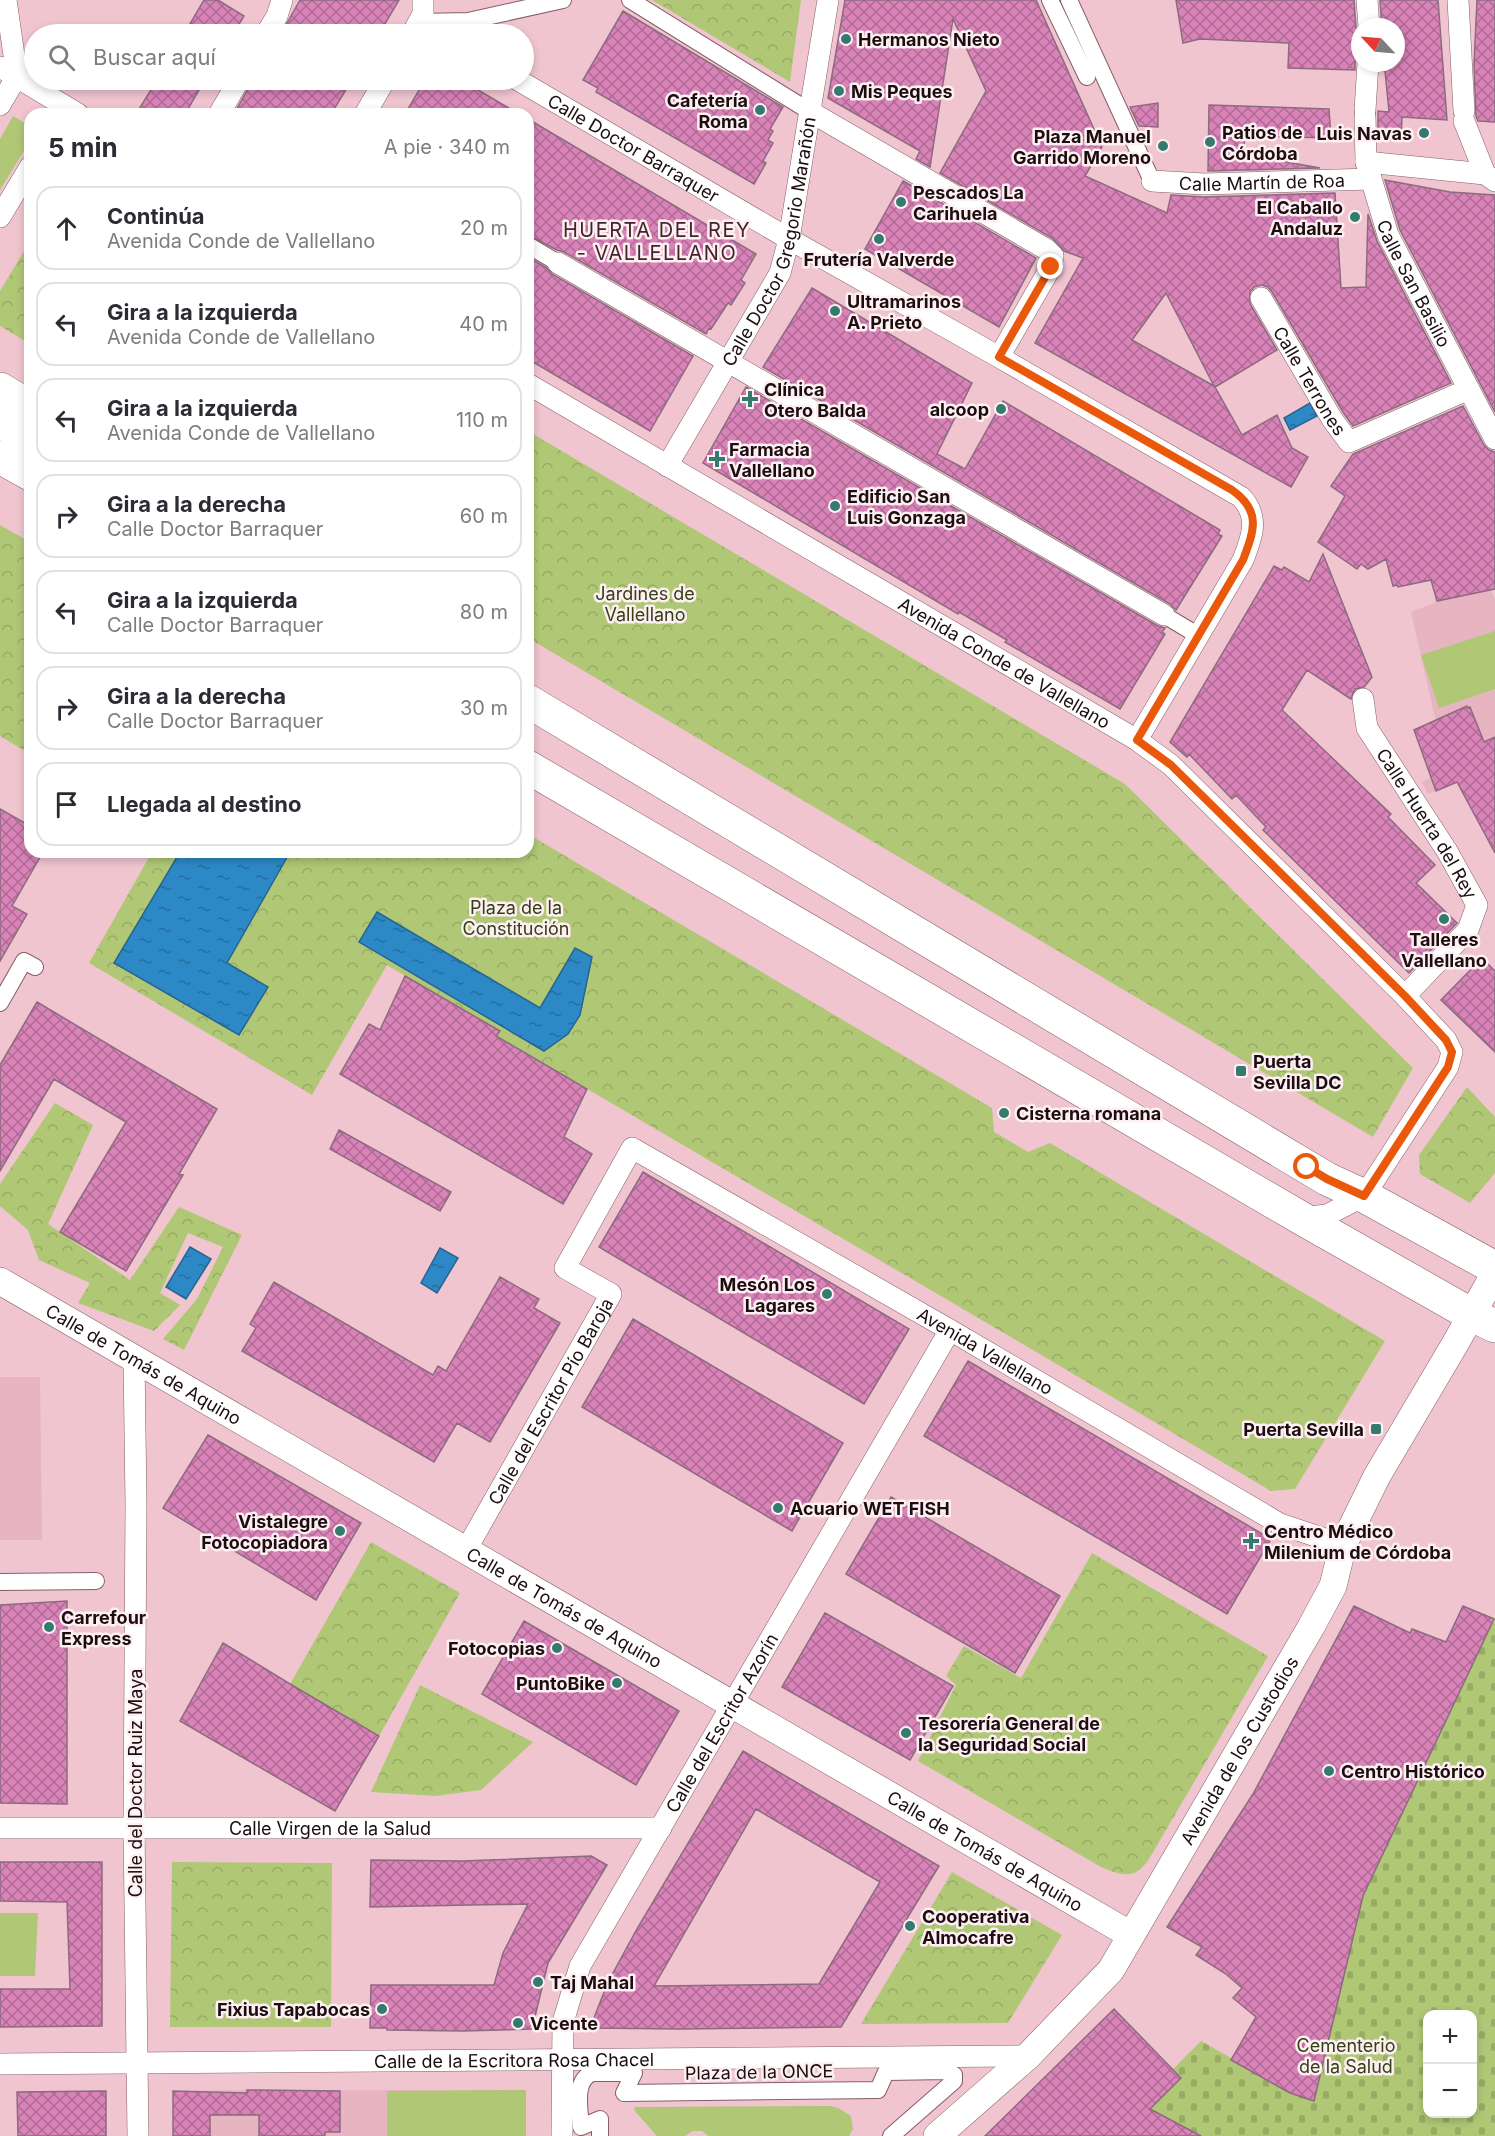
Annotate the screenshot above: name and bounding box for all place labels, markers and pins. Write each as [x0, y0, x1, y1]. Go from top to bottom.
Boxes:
place label: Hermanos Nieto [858, 29, 1000, 50]
marker: Hermanos Nieto [839, 32, 853, 46]
place label: Mis Peques [851, 81, 953, 102]
marker: Mis Peques [832, 84, 846, 98]
place label: Cafetería Roma [667, 90, 748, 132]
marker: Cafetería Roma [753, 103, 767, 117]
place label: Patios de Córdoba [1222, 122, 1303, 164]
place label: Luis Navas [1316, 123, 1412, 144]
place label: Plaza Manuel Garrido Moreno [1013, 126, 1151, 168]
marker: Luis Navas [1417, 126, 1431, 140]
marker: Patios de Córdoba [1203, 135, 1217, 149]
marker: Plaza Manuel Garrido Moreno [1156, 139, 1170, 153]
place label: Pescados La Carihuela [913, 182, 1024, 224]
marker: Pescados La Carihuela [894, 195, 908, 209]
place label: El Caballo Andaluz [1256, 197, 1343, 239]
marker: El Caballo Andaluz [1348, 210, 1362, 224]
marker: Frutería Valverde [872, 232, 886, 246]
place label: Frutería Valverde [804, 249, 955, 270]
place label: Ultramarinos A. Prieto [847, 291, 961, 333]
marker: Ultramarinos A. Prieto [828, 304, 842, 318]
place label: Clínica Otero Balda [764, 379, 866, 421]
marker: Clínica Otero Balda [741, 390, 759, 408]
place label: alcoop [930, 399, 989, 420]
marker: alcoop [994, 402, 1008, 416]
place label: Farmacia Vallellano [729, 439, 815, 481]
marker: Farmacia Vallellano [710, 452, 724, 466]
place label: Edificio San Luis Gonzaga [847, 486, 966, 528]
marker: Edificio San Luis Gonzaga [828, 499, 842, 513]
marker: Talleres Vallellano [1437, 912, 1451, 926]
place label: Talleres Vallellano [1401, 929, 1487, 971]
place label: Puerta Sevilla DC [1253, 1051, 1342, 1093]
marker: Puerta Sevilla DC [1234, 1064, 1248, 1078]
place label: Cisterna romana [1016, 1103, 1161, 1124]
marker: Cisterna romana [997, 1106, 1011, 1120]
place label: Mesón Los Lagares [720, 1274, 815, 1316]
marker: Mesón Los Lagares [820, 1287, 834, 1301]
place label: Puerta Sevilla [1243, 1419, 1364, 1440]
marker: Puerta Sevilla [1369, 1422, 1383, 1436]
place label: Acuario WET FISH [790, 1498, 950, 1519]
marker: Acuario WET FISH [771, 1501, 785, 1515]
place label: Vistalegre Fotocopiadora [201, 1511, 328, 1553]
place label: Centro Médico Milenium de Córdoba [1264, 1521, 1451, 1563]
marker: Vistalegre Fotocopiadora [333, 1524, 347, 1538]
marker: Centro Médico Milenium de Córdoba [1242, 1532, 1260, 1550]
place label: Carrefour Express [61, 1607, 146, 1649]
marker: Carrefour Express [42, 1620, 56, 1634]
place label: Fotocopias [448, 1638, 545, 1659]
marker: Fotocopias [550, 1641, 564, 1655]
place label: PuntoBike [516, 1673, 605, 1694]
marker: PuntoBike [610, 1676, 624, 1690]
place label: Tesorería General de la Seguridad Social [918, 1713, 1100, 1755]
marker: Tesorería General de la Seguridad Social [899, 1726, 913, 1740]
place label: Centro Histórico [1341, 1761, 1485, 1782]
marker: Centro Histórico [1322, 1764, 1336, 1778]
place label: Cooperativa Almocafre [922, 1906, 1030, 1948]
marker: Cooperativa Almocafre [903, 1919, 917, 1933]
place label: Taj Mahal [550, 1972, 634, 1993]
marker: Taj Mahal [531, 1975, 545, 1989]
place label: Fixius Tapabocas [217, 1999, 370, 2020]
marker: Fixius Tapabocas [375, 2002, 389, 2016]
place label: Vicente [530, 2013, 598, 2034]
marker: Vicente [511, 2016, 525, 2030]

